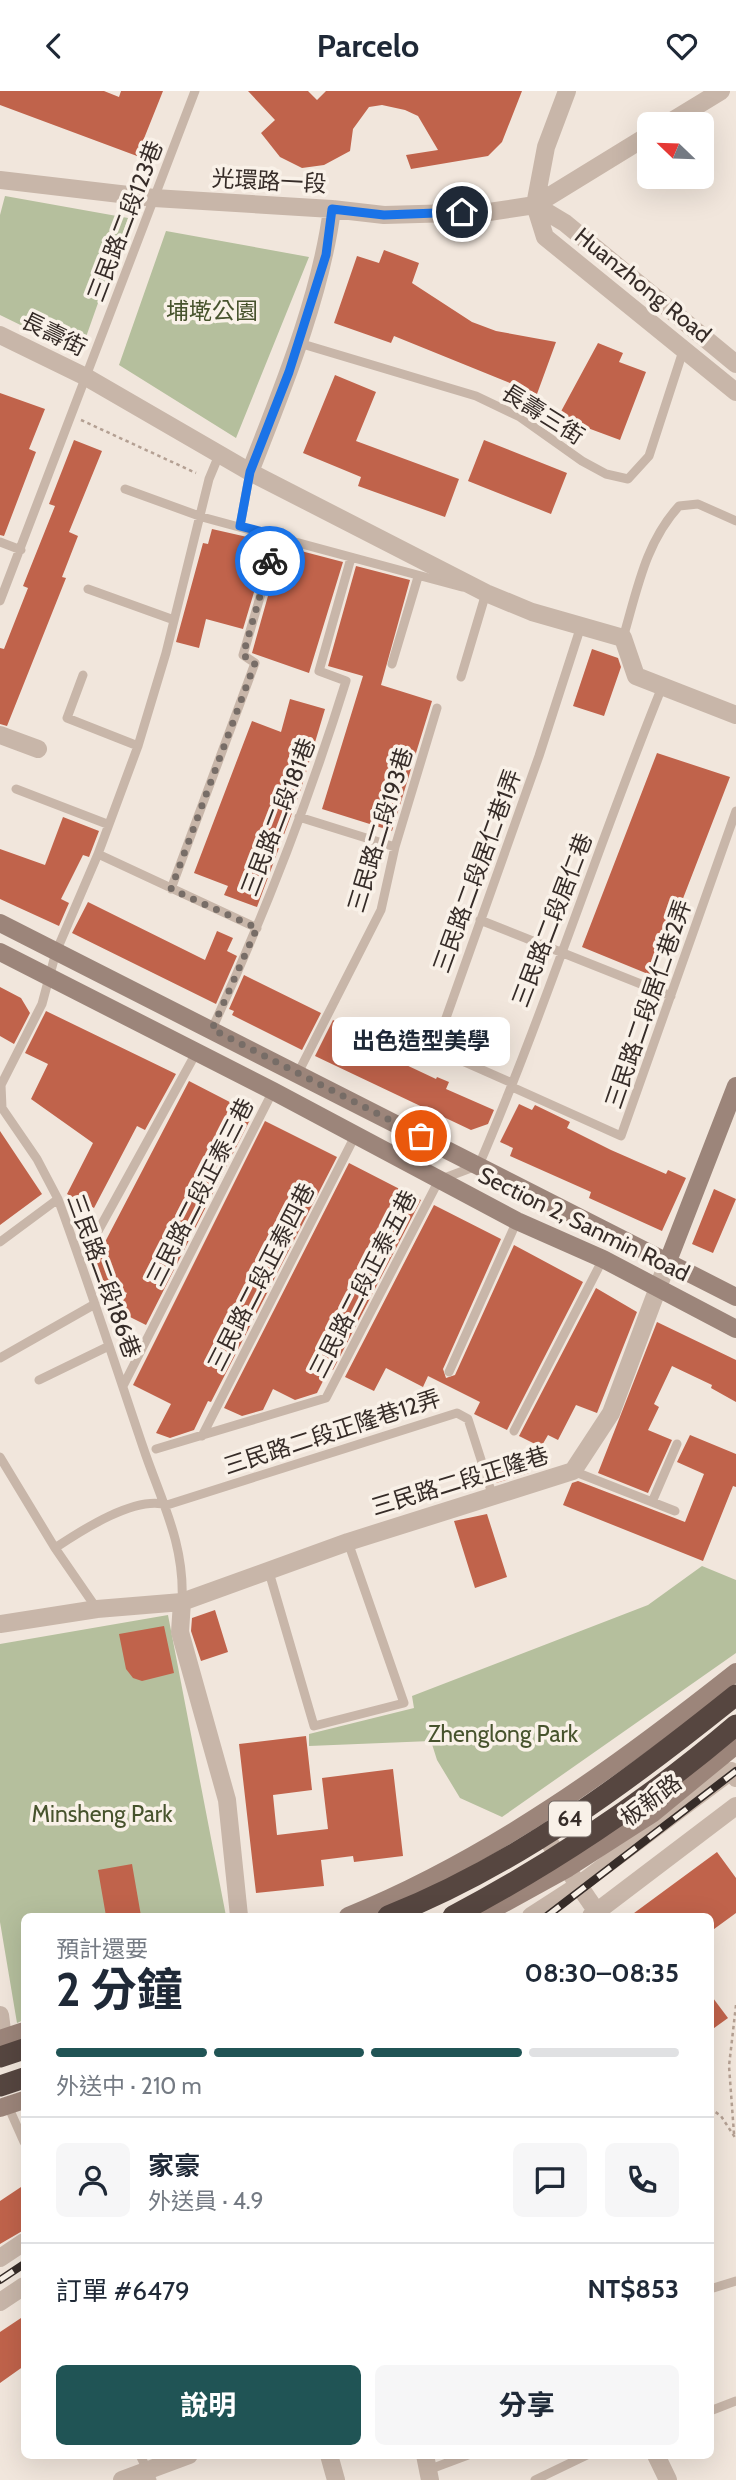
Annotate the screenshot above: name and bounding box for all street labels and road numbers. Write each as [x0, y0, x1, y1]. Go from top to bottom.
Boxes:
street label: 三民路二段123巷 [81, 137, 169, 305]
street label: 光環路一段 [211, 164, 327, 198]
street label: Huanzhong Road [569, 221, 717, 349]
street label: 長壽街 [17, 306, 91, 362]
street label: 長壽三街 [497, 378, 589, 450]
street label: 三民路二段181巷 [235, 734, 321, 900]
street label: 三民路二段193巷 [342, 744, 418, 916]
street label: 三民路二段居仁巷1弄 [427, 765, 527, 977]
street label: 三民路二段居仁巷 [506, 829, 598, 1011]
street label: 三民路二段居仁巷2弄 [599, 896, 697, 1112]
street label: 三民路二段正泰三巷 [141, 1093, 259, 1291]
street label: Section 2, Sanmin Road [474, 1161, 694, 1287]
street label: 三民路二段正泰四巷 [202, 1178, 320, 1376]
street label: 三民路二段正泰五巷 [304, 1185, 422, 1383]
street label: 三民路二段186巷 [61, 1190, 147, 1362]
street label: 三民路二段正隆巷12弄 [220, 1384, 444, 1480]
street label: 三民路二段正隆巷 [368, 1441, 552, 1521]
street label: 板新路 [615, 1768, 687, 1832]
road number: 64 [549, 1801, 591, 1837]

